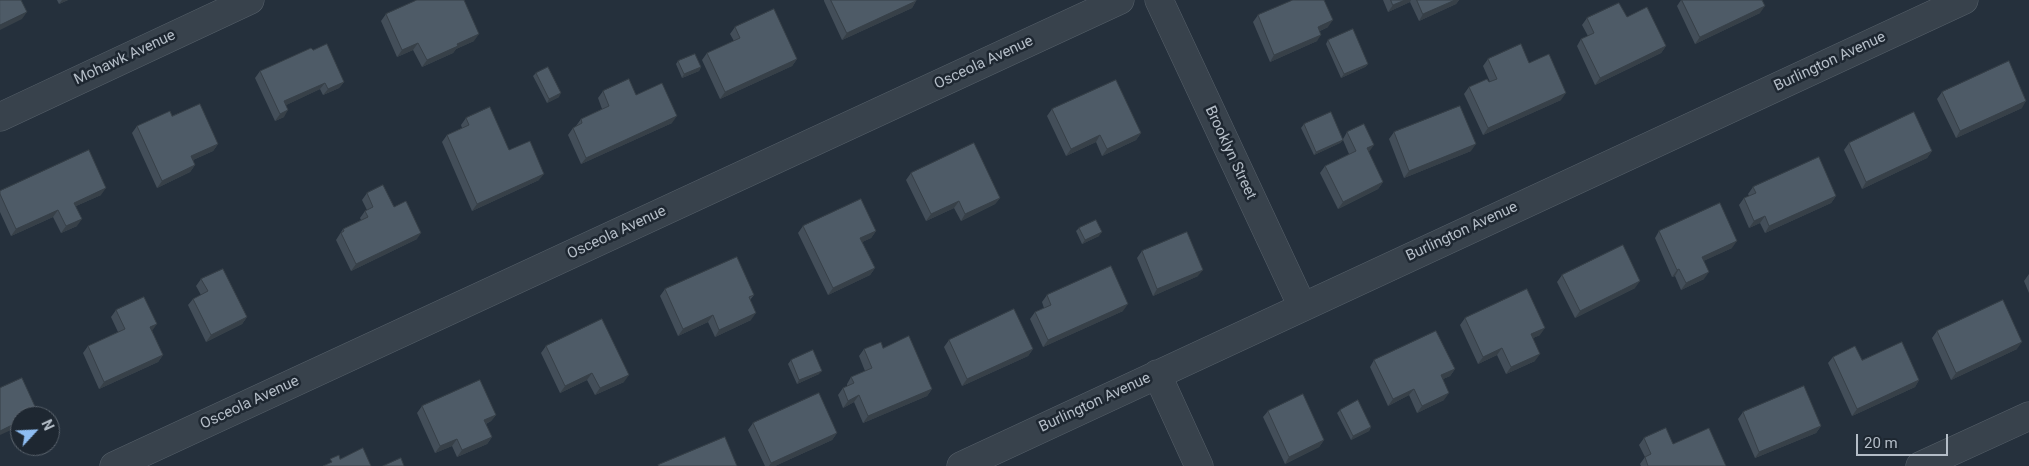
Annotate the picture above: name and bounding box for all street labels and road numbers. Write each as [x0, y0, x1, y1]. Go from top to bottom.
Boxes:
street label: Mohawk Avenue [71, 27, 179, 89]
street label: Burlington Avenue [1771, 28, 1889, 96]
street label: Osceola Avenue [932, 32, 1036, 94]
street label: Brooklyn Street [1200, 103, 1260, 203]
street label: Burlington Avenue [1403, 198, 1521, 266]
street label: Osceola Avenue [565, 202, 669, 264]
street label: Burlington Avenue [1036, 369, 1154, 437]
street label: Osceola Avenue [198, 372, 302, 434]

